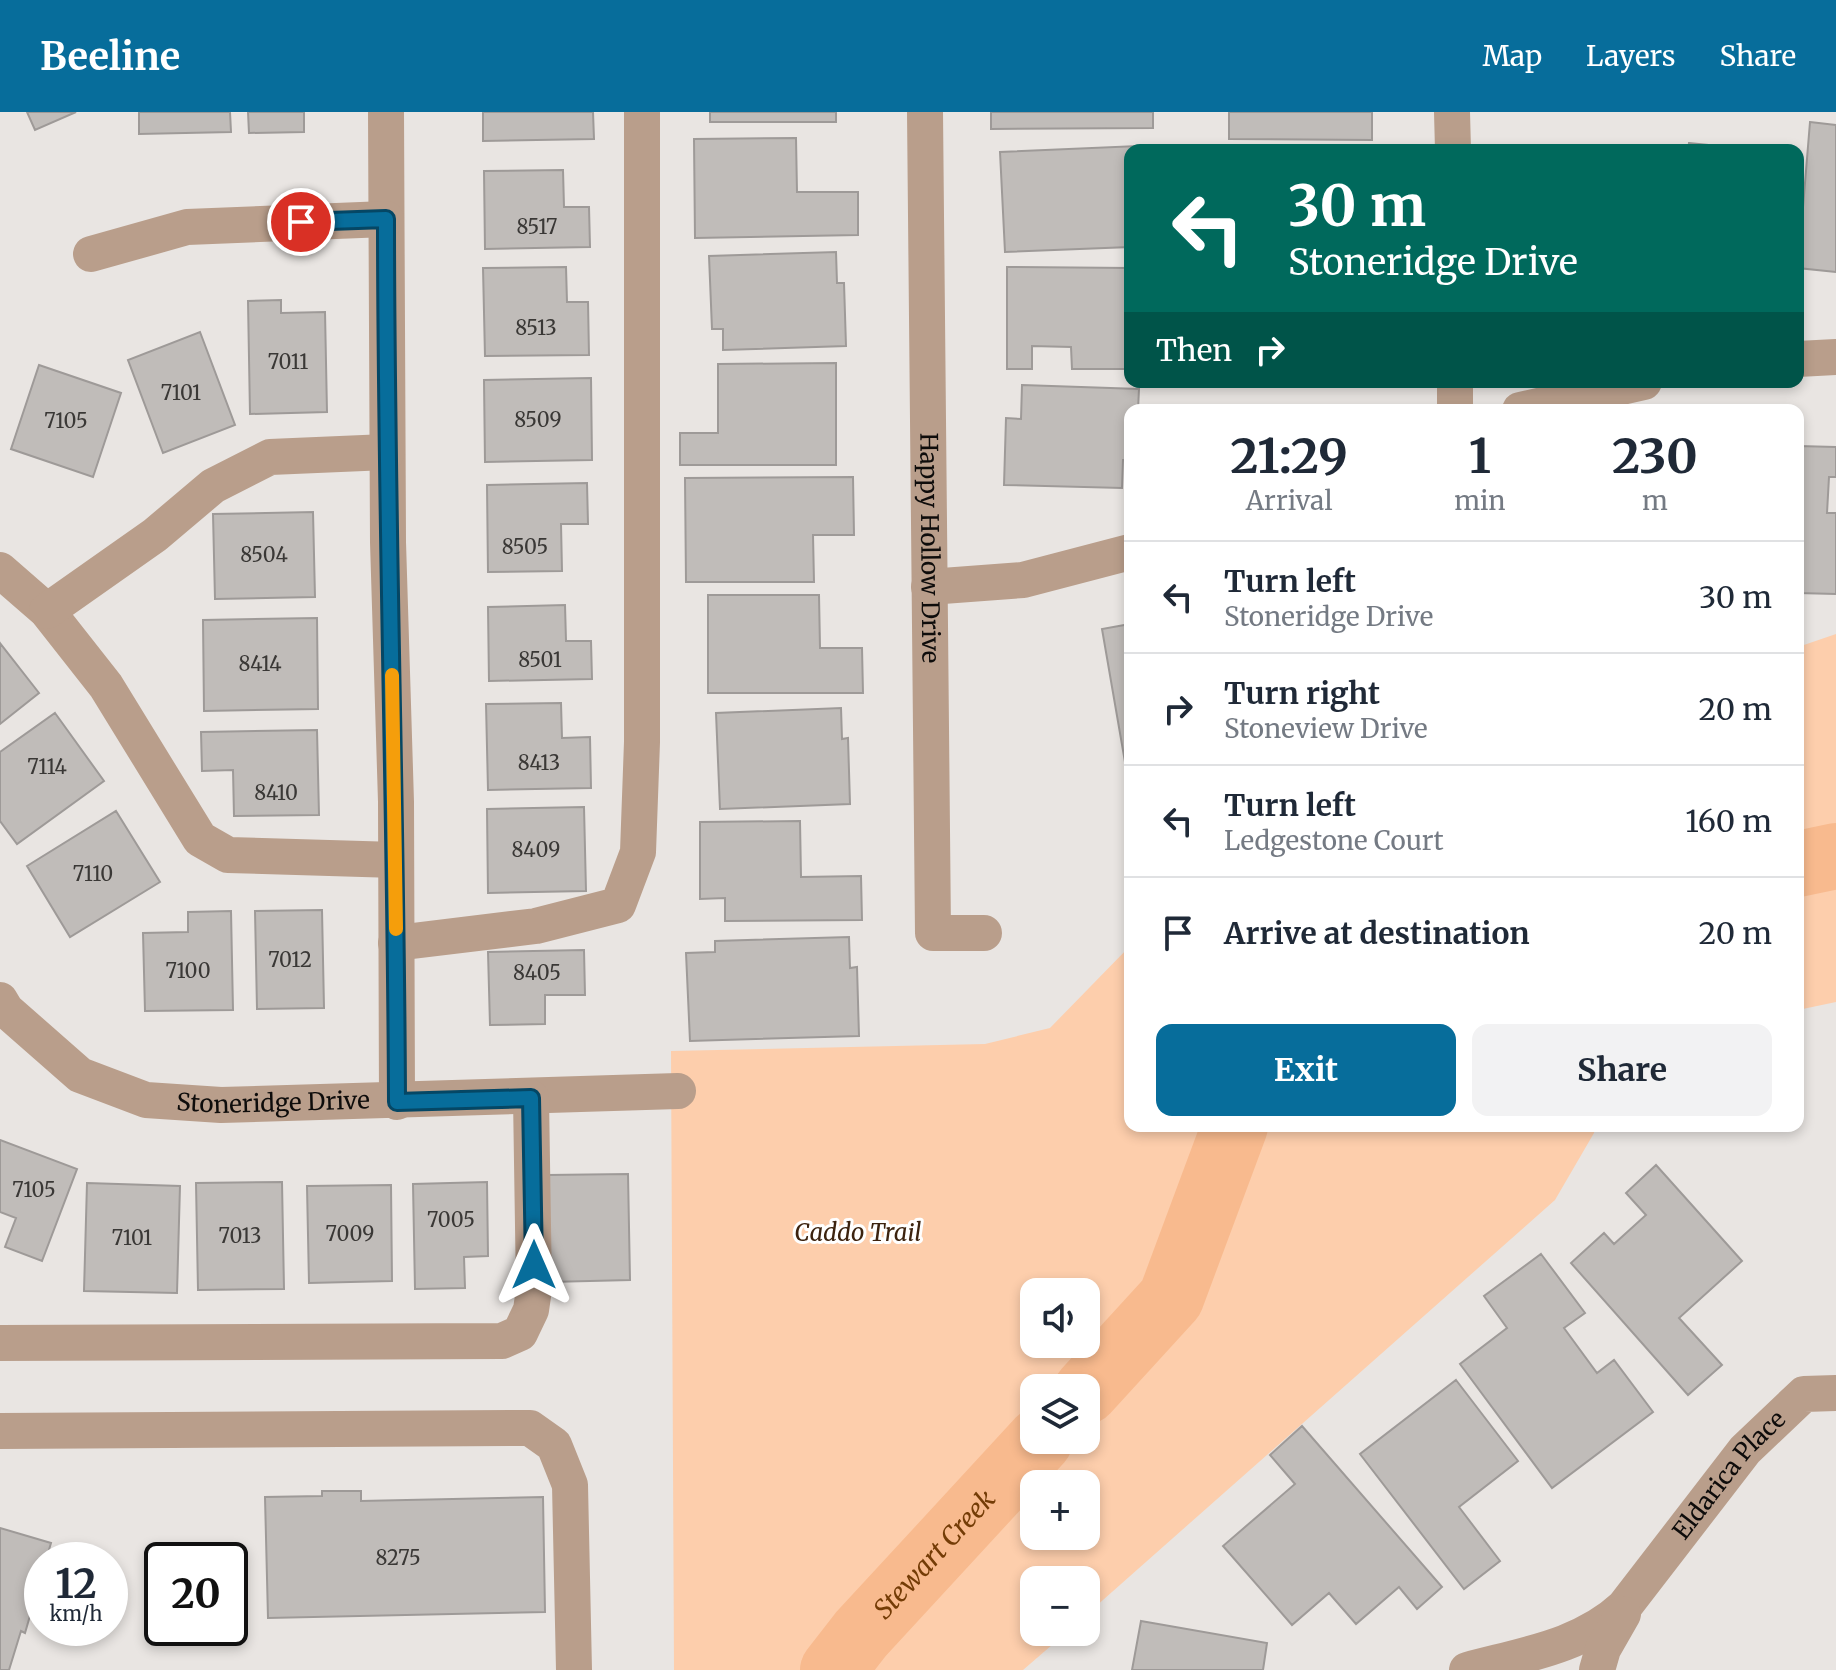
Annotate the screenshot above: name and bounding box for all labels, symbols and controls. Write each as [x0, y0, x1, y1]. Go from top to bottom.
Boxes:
text: Beeline [40, 33, 180, 80]
text: Map [1482, 38, 1542, 74]
text: Layers [1586, 38, 1675, 74]
text: Share [1719, 38, 1796, 74]
text: 30 m [1288, 171, 1426, 241]
icon: left [1156, 176, 1260, 280]
pin [267, 188, 335, 256]
icon: arrive [279, 200, 323, 244]
house number: 8517 [516, 214, 558, 239]
text: Stoneridge Drive [1288, 240, 1578, 285]
house number: 8513 [515, 315, 557, 340]
icon: right [1248, 328, 1292, 372]
text: Then [1156, 331, 1232, 369]
house number: 7011 [268, 349, 308, 374]
house number: 7101 [161, 380, 201, 405]
house number: 8509 [514, 407, 562, 432]
house number: 7105 [44, 408, 88, 433]
text: 21:29 [1230, 426, 1348, 486]
text: 1 [1469, 426, 1491, 486]
text: 230 [1612, 426, 1698, 486]
street label: Happy Hollow Drive [913, 433, 946, 663]
text: Arrival [1246, 484, 1332, 517]
text: min [1454, 484, 1506, 517]
text: m [1642, 484, 1668, 517]
house number: 8505 [502, 534, 548, 559]
house number: 8504 [240, 542, 288, 567]
text: Turn left [1224, 562, 1356, 600]
icon: left [1156, 575, 1200, 619]
text: 30 m [1699, 578, 1772, 616]
text: Stoneridge Drive [1224, 600, 1433, 633]
house number: 8501 [518, 647, 562, 672]
house number: 8414 [239, 651, 281, 676]
text: Turn right [1224, 674, 1380, 712]
icon: right [1156, 687, 1200, 731]
text: 20 m [1699, 690, 1772, 728]
text: Stoneview Drive [1224, 712, 1428, 745]
house number: 8413 [518, 750, 560, 775]
house number: 7114 [27, 754, 67, 779]
house number: 8410 [254, 780, 298, 805]
text: Turn left [1224, 786, 1356, 824]
icon: left [1156, 799, 1200, 843]
text: 160 m [1685, 802, 1772, 840]
text: Ledgestone Court [1224, 824, 1444, 857]
house number: 8409 [512, 837, 560, 862]
house number: 7110 [73, 861, 113, 886]
icon: arrive [1156, 911, 1200, 955]
text: Arrive at destination [1224, 914, 1530, 952]
text: 20 m [1699, 914, 1772, 952]
house number: 7012 [268, 947, 312, 972]
house number: 7100 [165, 958, 211, 983]
house number: 8405 [513, 960, 561, 985]
button: Exit [1156, 1024, 1456, 1116]
button: Share [1472, 1024, 1772, 1116]
street label: Stoneridge Drive [176, 1084, 370, 1120]
house number: 7105 [12, 1177, 56, 1202]
house number: 7005 [427, 1207, 475, 1232]
park label: Caddo Trail [794, 1217, 922, 1248]
house number: 7009 [326, 1221, 374, 1246]
house number: 7013 [219, 1223, 261, 1248]
position arrow [492, 1223, 576, 1307]
house number: 7101 [112, 1225, 152, 1250]
map controls [1020, 1278, 1100, 1646]
button: sound [1020, 1278, 1100, 1358]
button: layers [1020, 1374, 1100, 1454]
street label: Eldarica Place [1666, 1404, 1792, 1546]
button: + [1020, 1470, 1100, 1550]
water label: Stewart Creek [867, 1483, 1002, 1625]
speed limit sign: 20 [144, 1542, 248, 1646]
house number: 8275 [375, 1545, 421, 1570]
text: 12 [55, 1559, 97, 1609]
button: − [1020, 1566, 1100, 1646]
text: km/h [50, 1601, 102, 1626]

